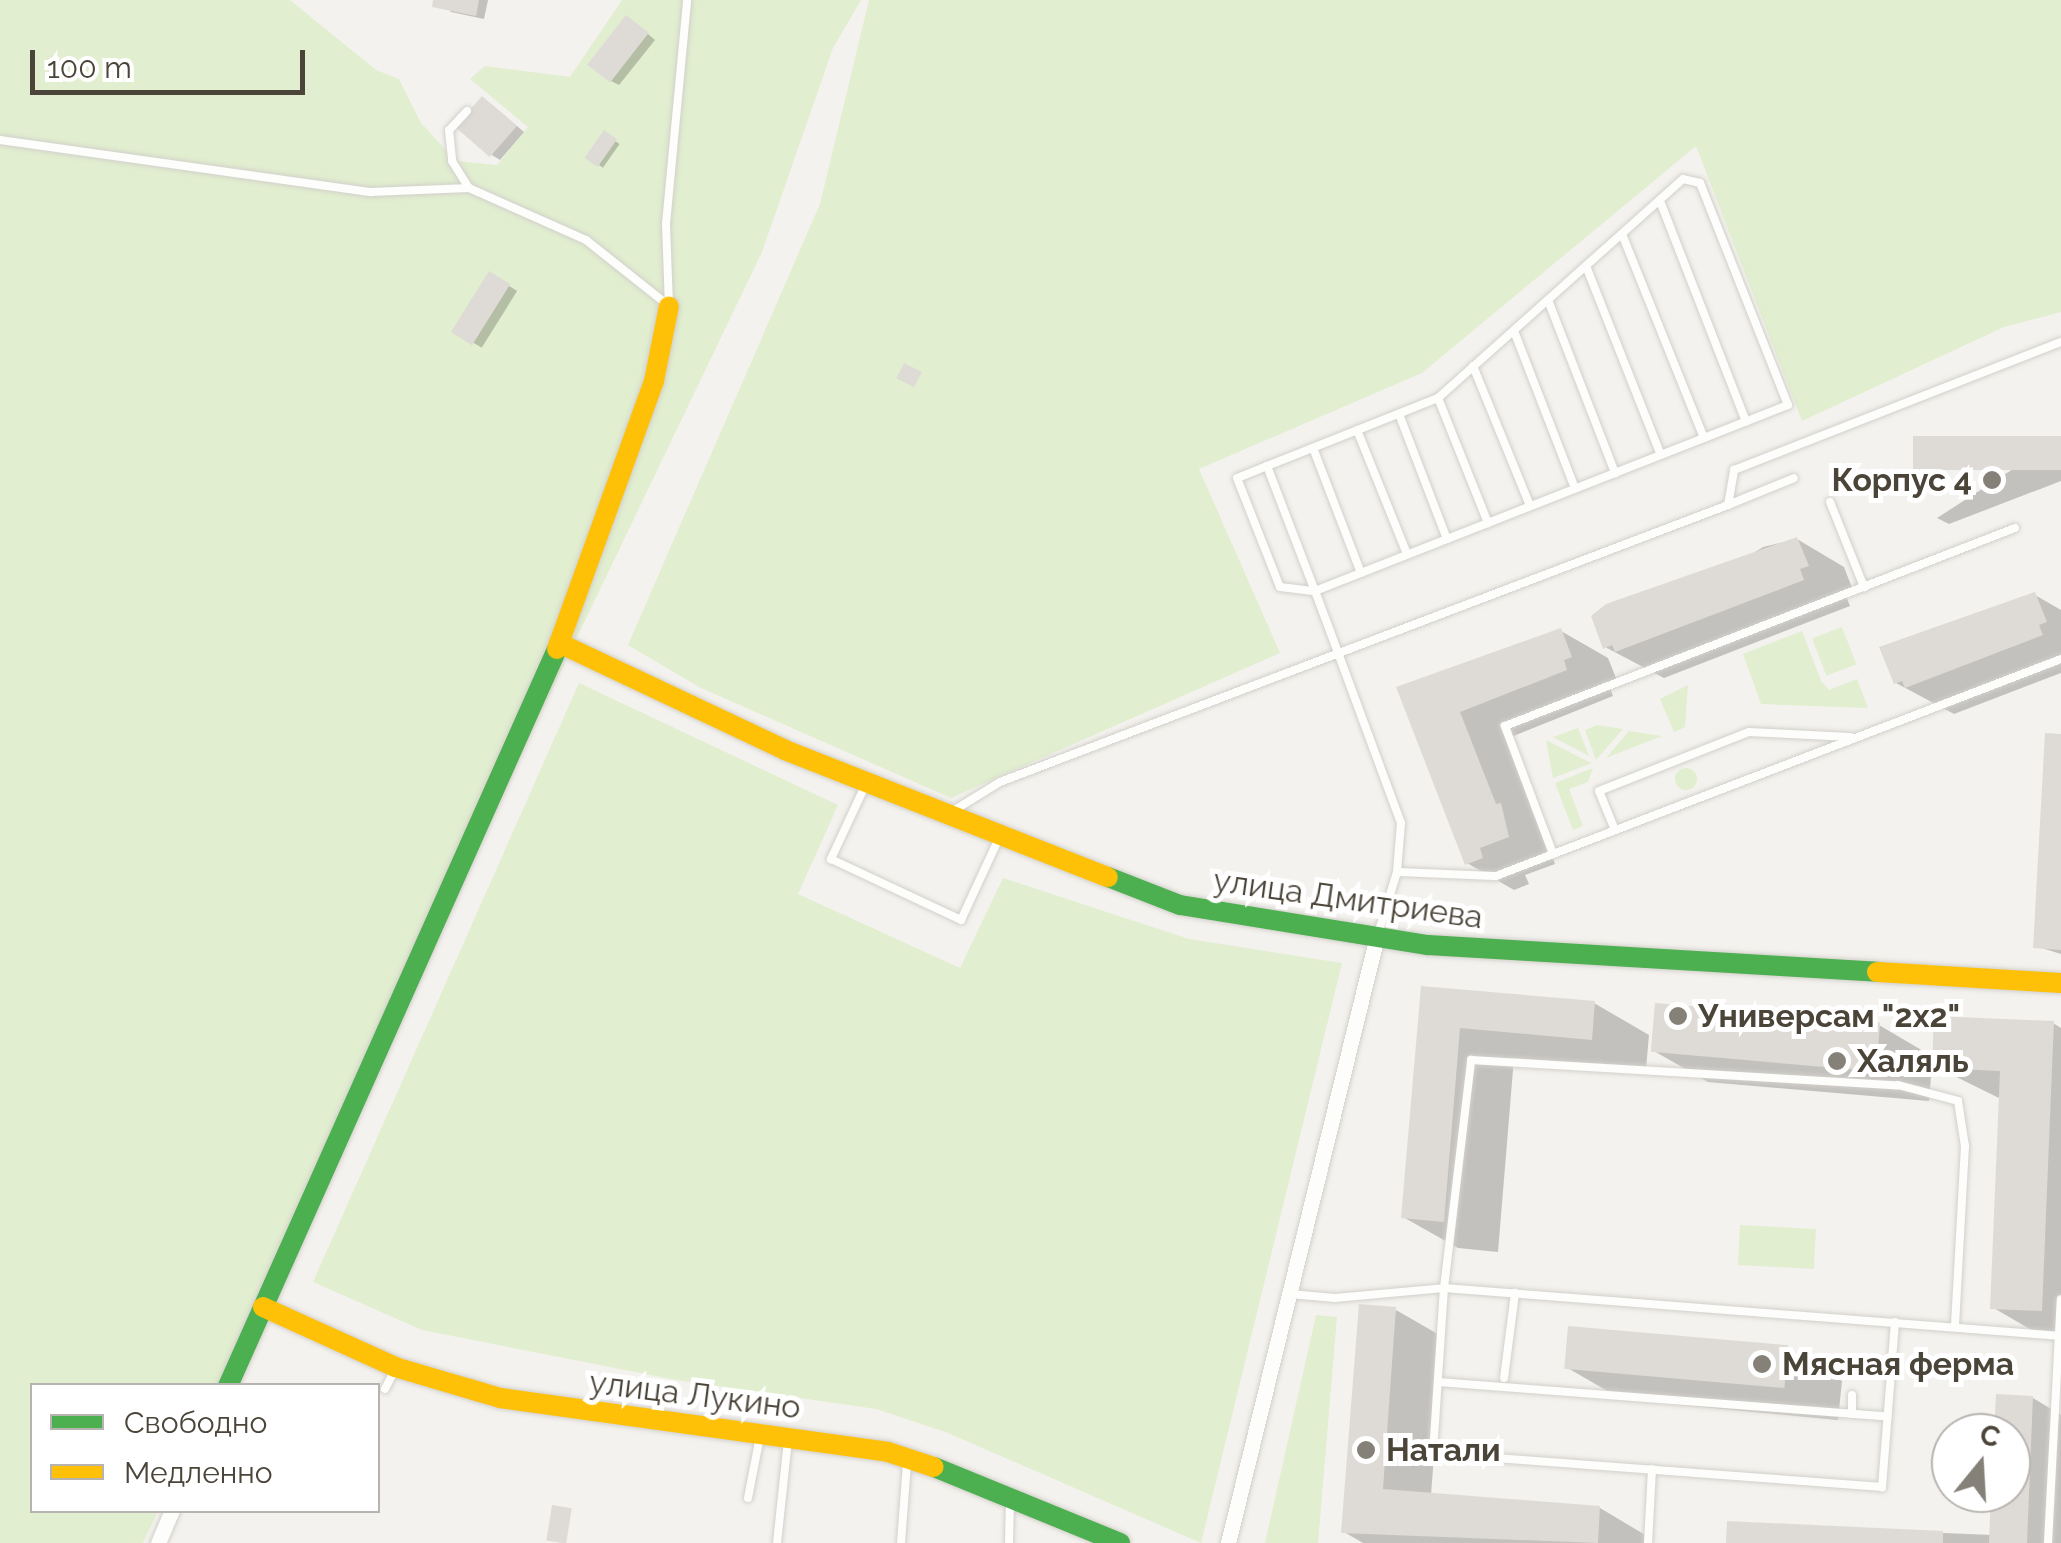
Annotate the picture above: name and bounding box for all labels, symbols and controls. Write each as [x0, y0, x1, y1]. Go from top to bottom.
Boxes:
scale bar [35, 30, 310, 92]
text: 100 m [47, 50, 132, 85]
place label: Корпус 4 [1831, 461, 1972, 499]
marker: Корпус 4 [1981, 469, 2003, 491]
street label: улица Дмитриева [1211, 861, 1485, 937]
place label: Универсам "2x2" [1698, 997, 1961, 1035]
marker: Универсам "2x2" [1667, 1005, 1689, 1027]
place label: Халяль [1857, 1042, 1969, 1080]
marker: Халяль [1826, 1050, 1848, 1072]
place label: Мясная ферма [1782, 1345, 2014, 1383]
marker: Мясная ферма [1751, 1353, 1773, 1375]
street label: улица Лукино [587, 1363, 803, 1427]
legend [30, 1383, 380, 1513]
text: Свободно [124, 1405, 267, 1440]
north arrow [1931, 1413, 2031, 1513]
text: С [1976, 1417, 2004, 1455]
place label: Натали [1386, 1431, 1501, 1469]
marker: Натали [1355, 1439, 1377, 1461]
text: Медленно [124, 1455, 273, 1490]

